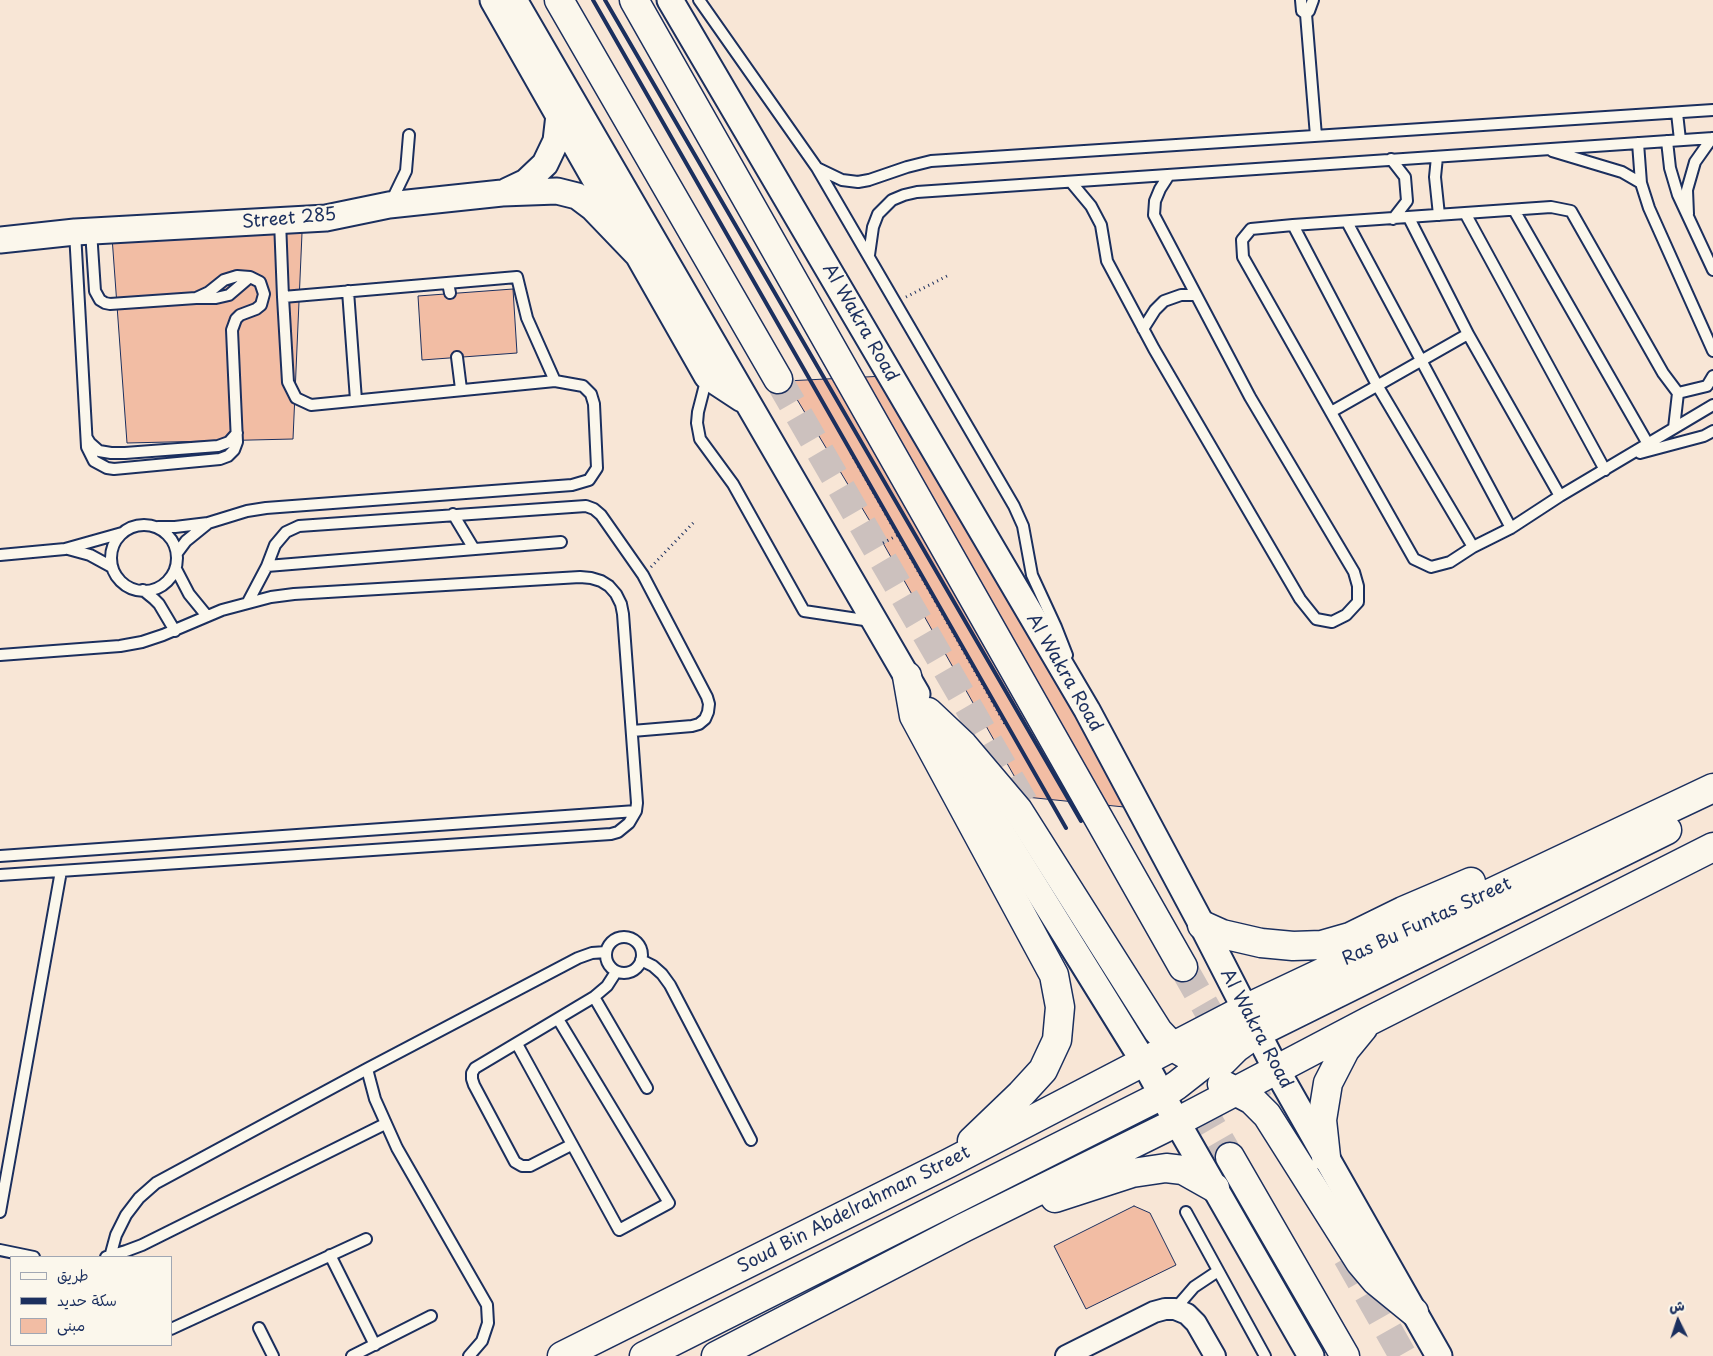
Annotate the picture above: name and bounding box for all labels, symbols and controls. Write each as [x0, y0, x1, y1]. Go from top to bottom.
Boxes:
street label: Street 285 [241, 204, 337, 234]
street label: Al Wakra Road [818, 260, 902, 386]
street label: Al Wakra Road [1022, 610, 1106, 736]
street label: Ras Bu Funtas Street [1339, 873, 1515, 971]
street label: Al Wakra Road [1215, 965, 1297, 1093]
street label: Soud Bin Abdelrahman Street [734, 1142, 974, 1278]
legend [10, 1256, 172, 1346]
text: طريق [57, 1263, 89, 1286]
text: سكة حديد [57, 1288, 117, 1311]
text: ش [1669, 1295, 1685, 1317]
north arrow [1653, 1296, 1703, 1346]
text: مبنى [57, 1313, 85, 1336]

